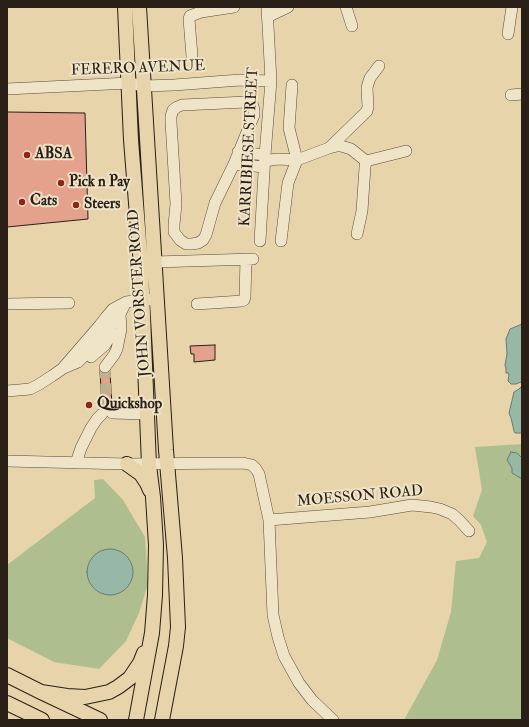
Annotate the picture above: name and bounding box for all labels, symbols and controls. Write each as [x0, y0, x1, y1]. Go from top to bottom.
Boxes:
street label: FERERO AVENUE [71, 58, 205, 80]
street label: KARRIBIESE STREET [237, 67, 263, 227]
place label: ABSA [35, 146, 72, 164]
marker: ABSA [22, 150, 32, 160]
place label: Pick n Pay [69, 174, 130, 192]
marker: Pick n Pay [56, 178, 66, 188]
place label: Cats [30, 193, 57, 211]
place label: Steers [84, 196, 120, 214]
marker: Cats [17, 197, 27, 207]
marker: Steers [71, 200, 81, 210]
street label: JOHN VORSTER ROAD [125, 208, 155, 378]
place label: Quickshop [97, 396, 162, 414]
marker: Quickshop [84, 400, 94, 410]
street label: MOESSON ROAD [296, 483, 424, 511]

